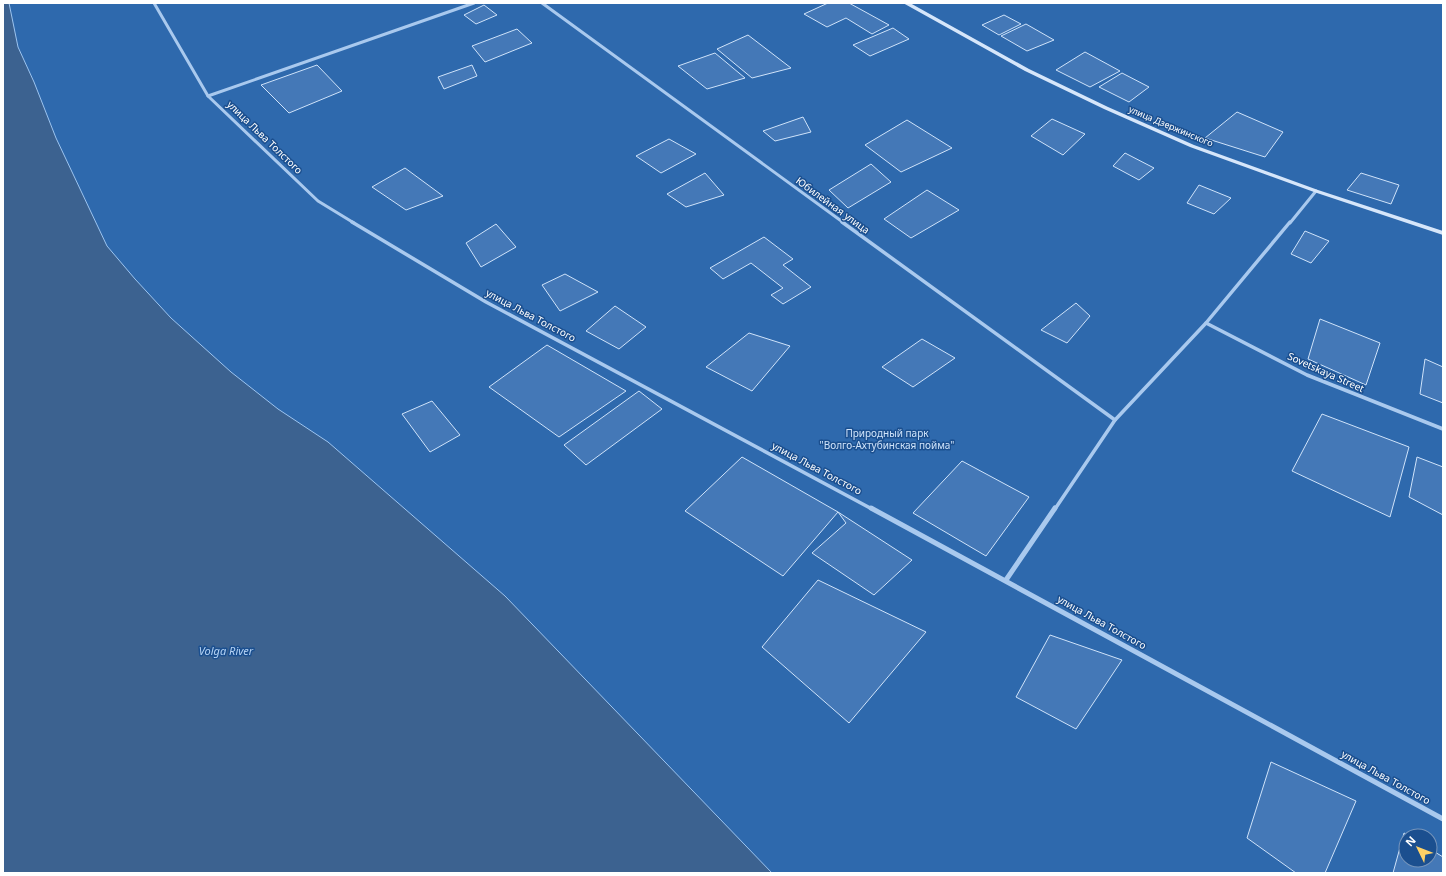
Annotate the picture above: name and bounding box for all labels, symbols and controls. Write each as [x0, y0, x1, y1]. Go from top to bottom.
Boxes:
street label: улица Льва Толстого [224, 97, 306, 177]
street label: улица Дзержинского [1127, 102, 1215, 150]
street label: Юбилейная улица [793, 173, 873, 237]
street label: улица Льва Толстого [484, 285, 578, 345]
street label: Sovetskaya Street [1285, 349, 1367, 395]
park label: Природный парк "Волго-Ахтубинская пойма" [820, 426, 954, 452]
street label: улица Льва Толстого [770, 438, 864, 498]
street label: улица Льва Толстого [1055, 592, 1149, 652]
water label: Volga River [199, 643, 254, 658]
street label: улица Льва Толстого [1339, 747, 1433, 807]
north arrow [1398, 828, 1438, 868]
text: N [1402, 832, 1419, 849]

